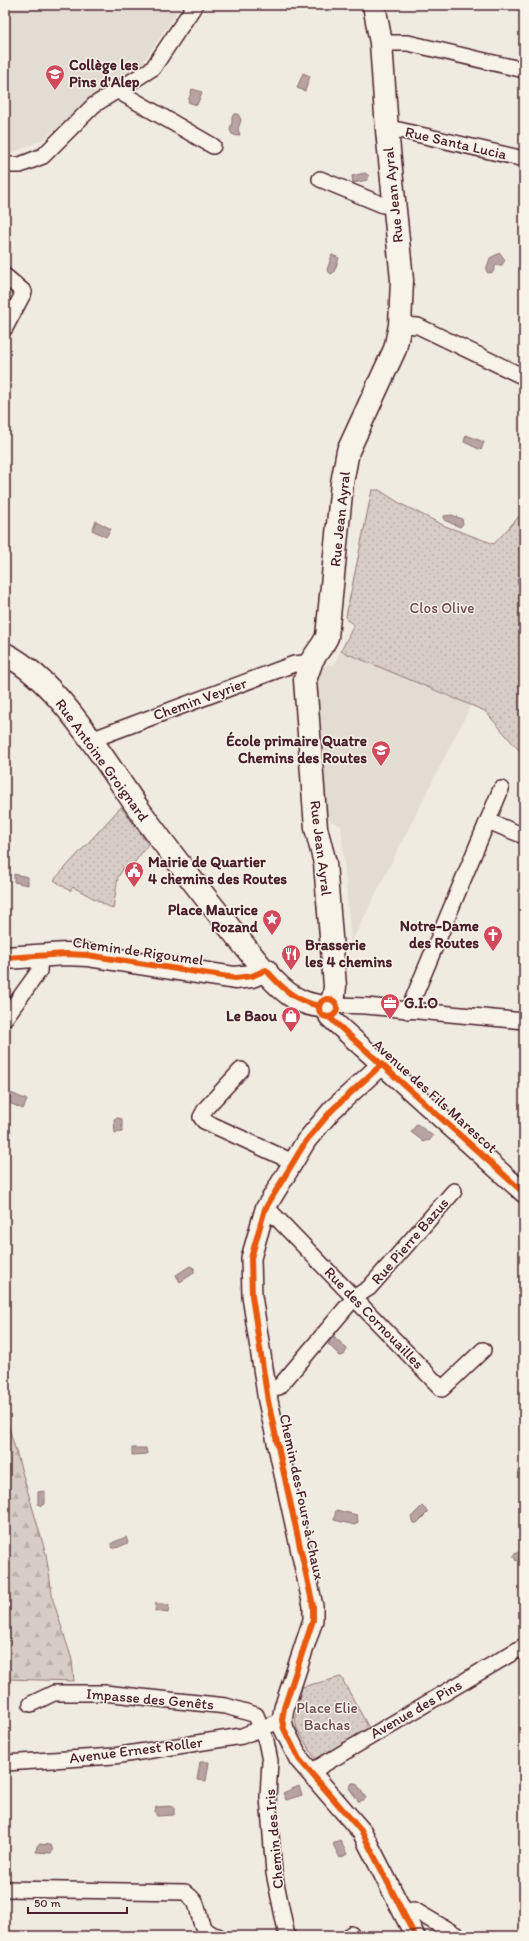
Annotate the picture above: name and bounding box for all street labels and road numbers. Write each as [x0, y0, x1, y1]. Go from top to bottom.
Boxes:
street label: Rue Santa Lucia [403, 123, 509, 163]
street label: Rue Jean Ayral [379, 146, 407, 244]
street label: Rue Jean Ayral [326, 470, 354, 568]
street label: Chemin Veyrier [151, 674, 249, 724]
street label: Rue Antoine Groignard [51, 695, 153, 825]
street label: Rue Jean Ayral [306, 799, 336, 897]
street label: Chemin de Rigoumel [71, 933, 205, 969]
street label: Avenue des Fils Marescot [369, 1035, 501, 1157]
street label: Rue Pierre Bazus [367, 1194, 453, 1288]
street label: Rue des Cornouailles [321, 1263, 428, 1373]
street label: Chemin des Fours à Chaux [276, 1412, 329, 1582]
street label: Avenue des Pins [367, 1675, 465, 1742]
street label: Impasse des Genêts [85, 1684, 215, 1714]
street label: Avenue Ernest Roller [68, 1733, 204, 1767]
street label: Chemin des Iris [261, 1788, 287, 1890]

